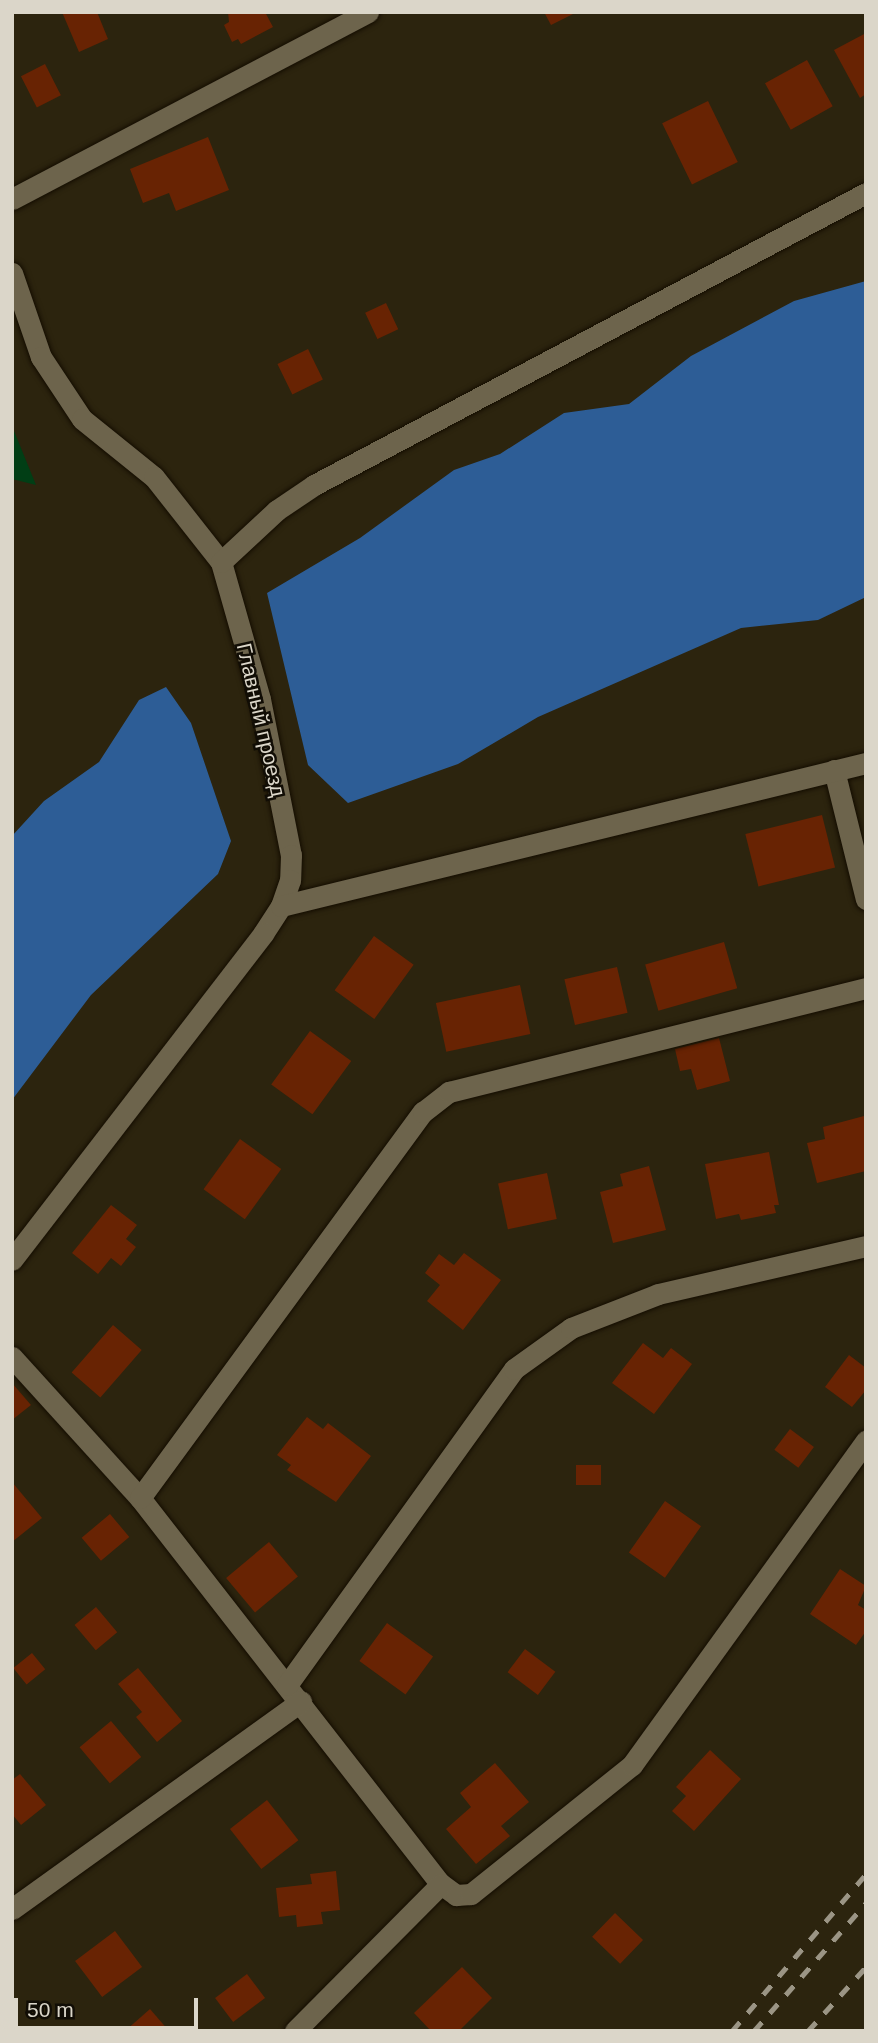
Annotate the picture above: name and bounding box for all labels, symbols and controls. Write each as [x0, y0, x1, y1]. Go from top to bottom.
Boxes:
street label: Главный проезд [231, 641, 291, 799]
scale bar [18, 1983, 201, 2027]
text: 50 m [27, 1998, 74, 2021]

